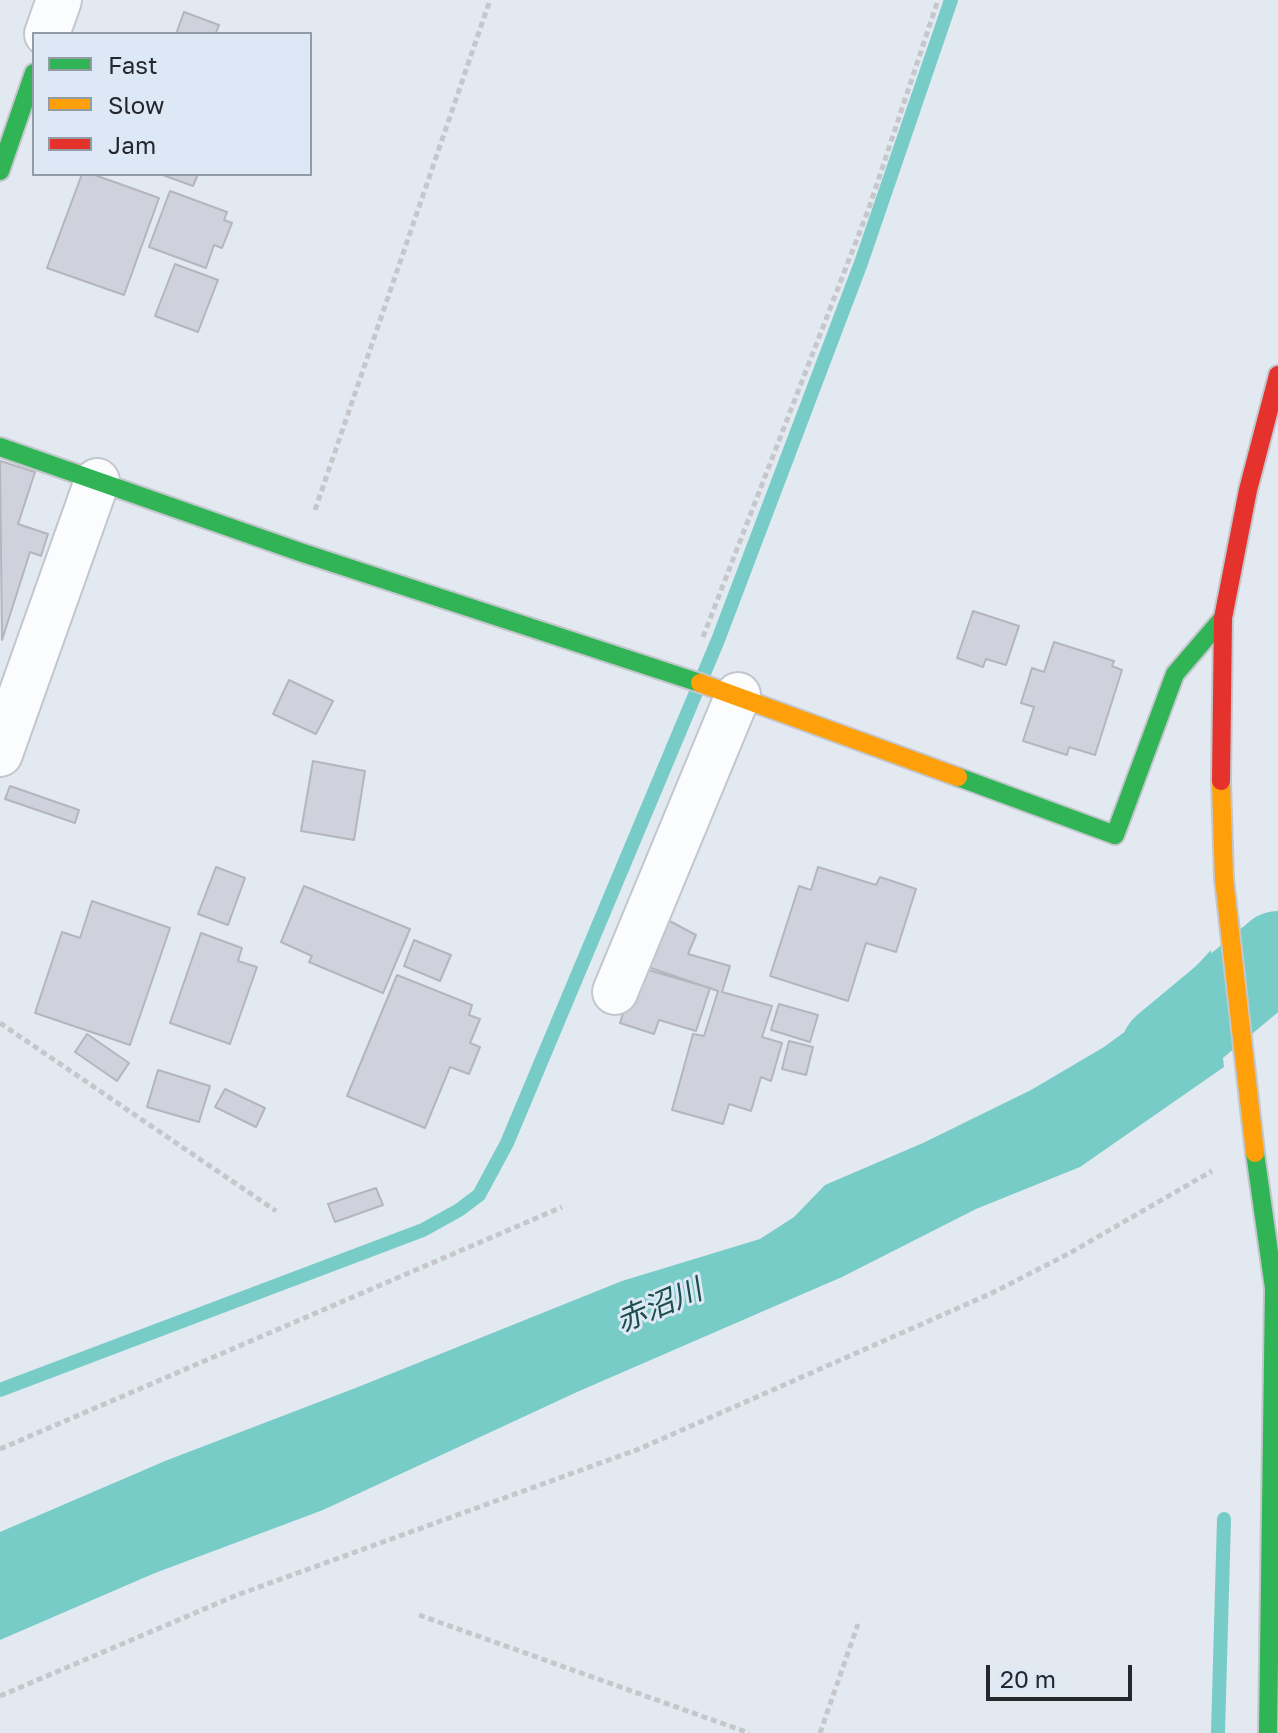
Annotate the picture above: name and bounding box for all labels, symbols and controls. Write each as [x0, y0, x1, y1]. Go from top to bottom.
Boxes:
legend [32, 32, 312, 176]
text: Fast [108, 50, 158, 79]
text: Slow [108, 90, 164, 119]
text: Jam [108, 130, 156, 159]
water label: 赤沼川 [611, 1272, 707, 1340]
scale bar [990, 1649, 1136, 1699]
text: 20 m [1000, 1664, 1056, 1693]

